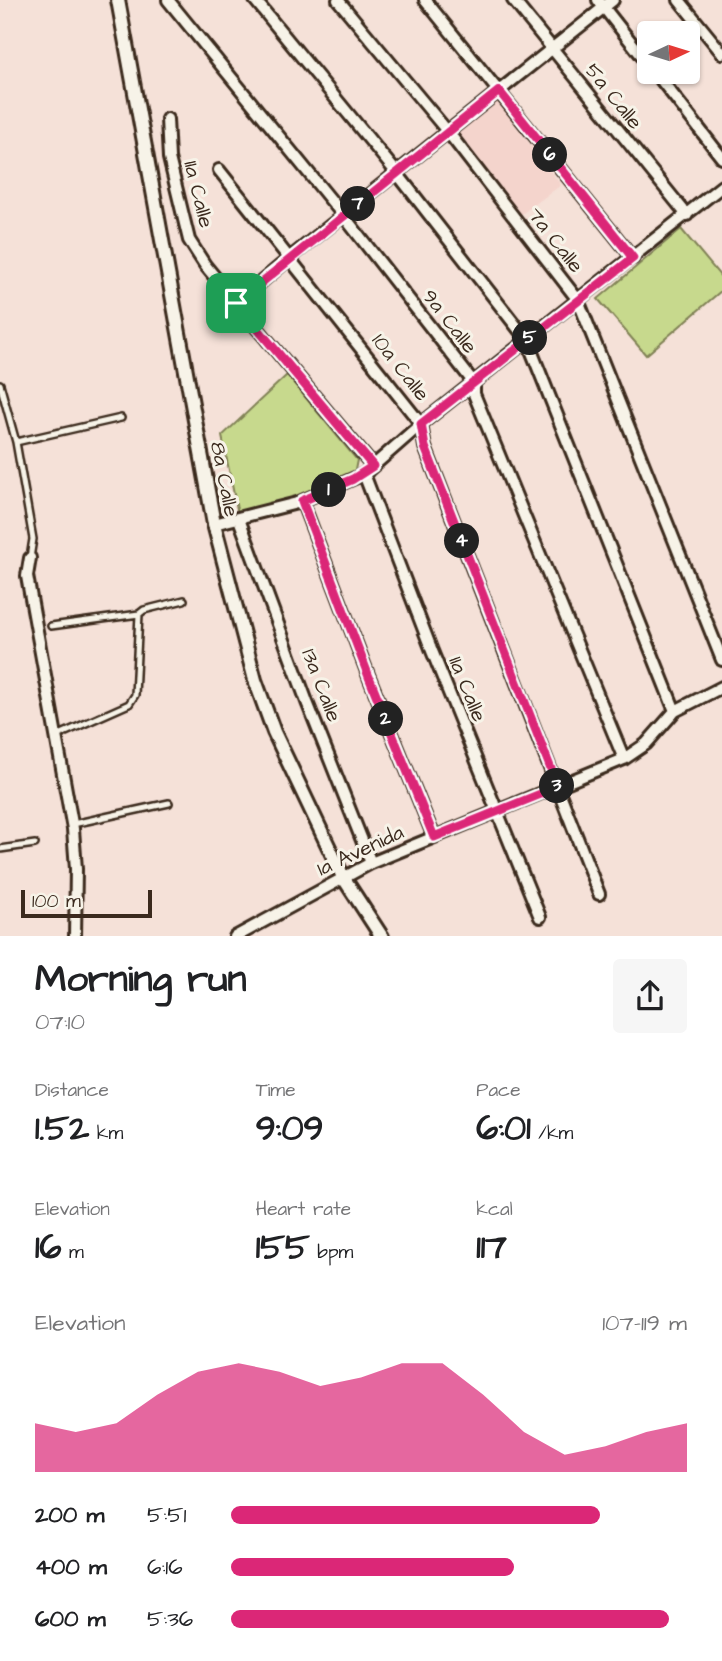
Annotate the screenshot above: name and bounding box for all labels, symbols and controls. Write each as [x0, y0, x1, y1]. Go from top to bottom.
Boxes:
north arrow [637, 21, 700, 84]
map controls [637, 21, 700, 84]
street label: 5a Calle [578, 57, 649, 136]
pin: 6 [532, 138, 568, 172]
text: 6 [544, 141, 555, 168]
street label: 11a Calle [176, 158, 221, 231]
pin: 7 [340, 186, 376, 222]
text: 7 [352, 190, 363, 217]
street label: 7a Calle [521, 202, 590, 279]
pin [206, 273, 266, 333]
street label: 9a Calle [415, 283, 484, 360]
icon: arrive [217, 284, 255, 322]
pin: 5 [512, 320, 548, 356]
text: 5 [523, 324, 536, 351]
street label: 10a Calle [365, 327, 436, 407]
street label: 8a Calle [203, 439, 246, 519]
pin: 1 [312, 472, 346, 508]
text: 1 [327, 476, 330, 503]
pin: 4 [444, 524, 480, 558]
text: 4 [455, 527, 468, 554]
street label: 13a Calle [294, 645, 349, 726]
street label: 11a Calle [441, 652, 494, 726]
pin: 2 [368, 702, 404, 736]
text: 2 [380, 705, 391, 732]
pin: 3 [540, 768, 574, 804]
text: 3 [552, 772, 561, 799]
street label: 1a Avenida [312, 818, 409, 883]
scale bar [21, 888, 152, 919]
text: 100 m [32, 888, 81, 915]
text: Morning run [35, 954, 247, 1006]
button: share [613, 959, 687, 1033]
text: 07:10 [35, 1006, 85, 1038]
text: Distance [35, 1077, 109, 1104]
text: Time [256, 1077, 295, 1104]
text: Pace [476, 1077, 520, 1104]
text: 1.52 [35, 1104, 89, 1153]
text: 9:09 [256, 1104, 323, 1153]
text: 6:01 [476, 1104, 531, 1153]
text: km [89, 1120, 123, 1147]
text: /km [531, 1120, 573, 1147]
text: Elevation [35, 1196, 110, 1223]
text: Heart rate [256, 1196, 351, 1223]
text: kcal [476, 1196, 513, 1223]
text: 16 [35, 1223, 61, 1272]
text: 155 [256, 1223, 310, 1272]
text: 117 [476, 1223, 507, 1272]
text: m [61, 1239, 84, 1266]
text: bpm [310, 1239, 353, 1266]
text: Elevation [35, 1307, 126, 1339]
text: 107–119 m [602, 1307, 687, 1339]
text: 200 m [35, 1499, 104, 1531]
text: 5:51 [147, 1499, 186, 1531]
text: 400 m [35, 1551, 107, 1583]
text: 6:16 [147, 1551, 183, 1583]
text: 600 m [35, 1603, 106, 1635]
text: 5:36 [147, 1603, 193, 1635]

